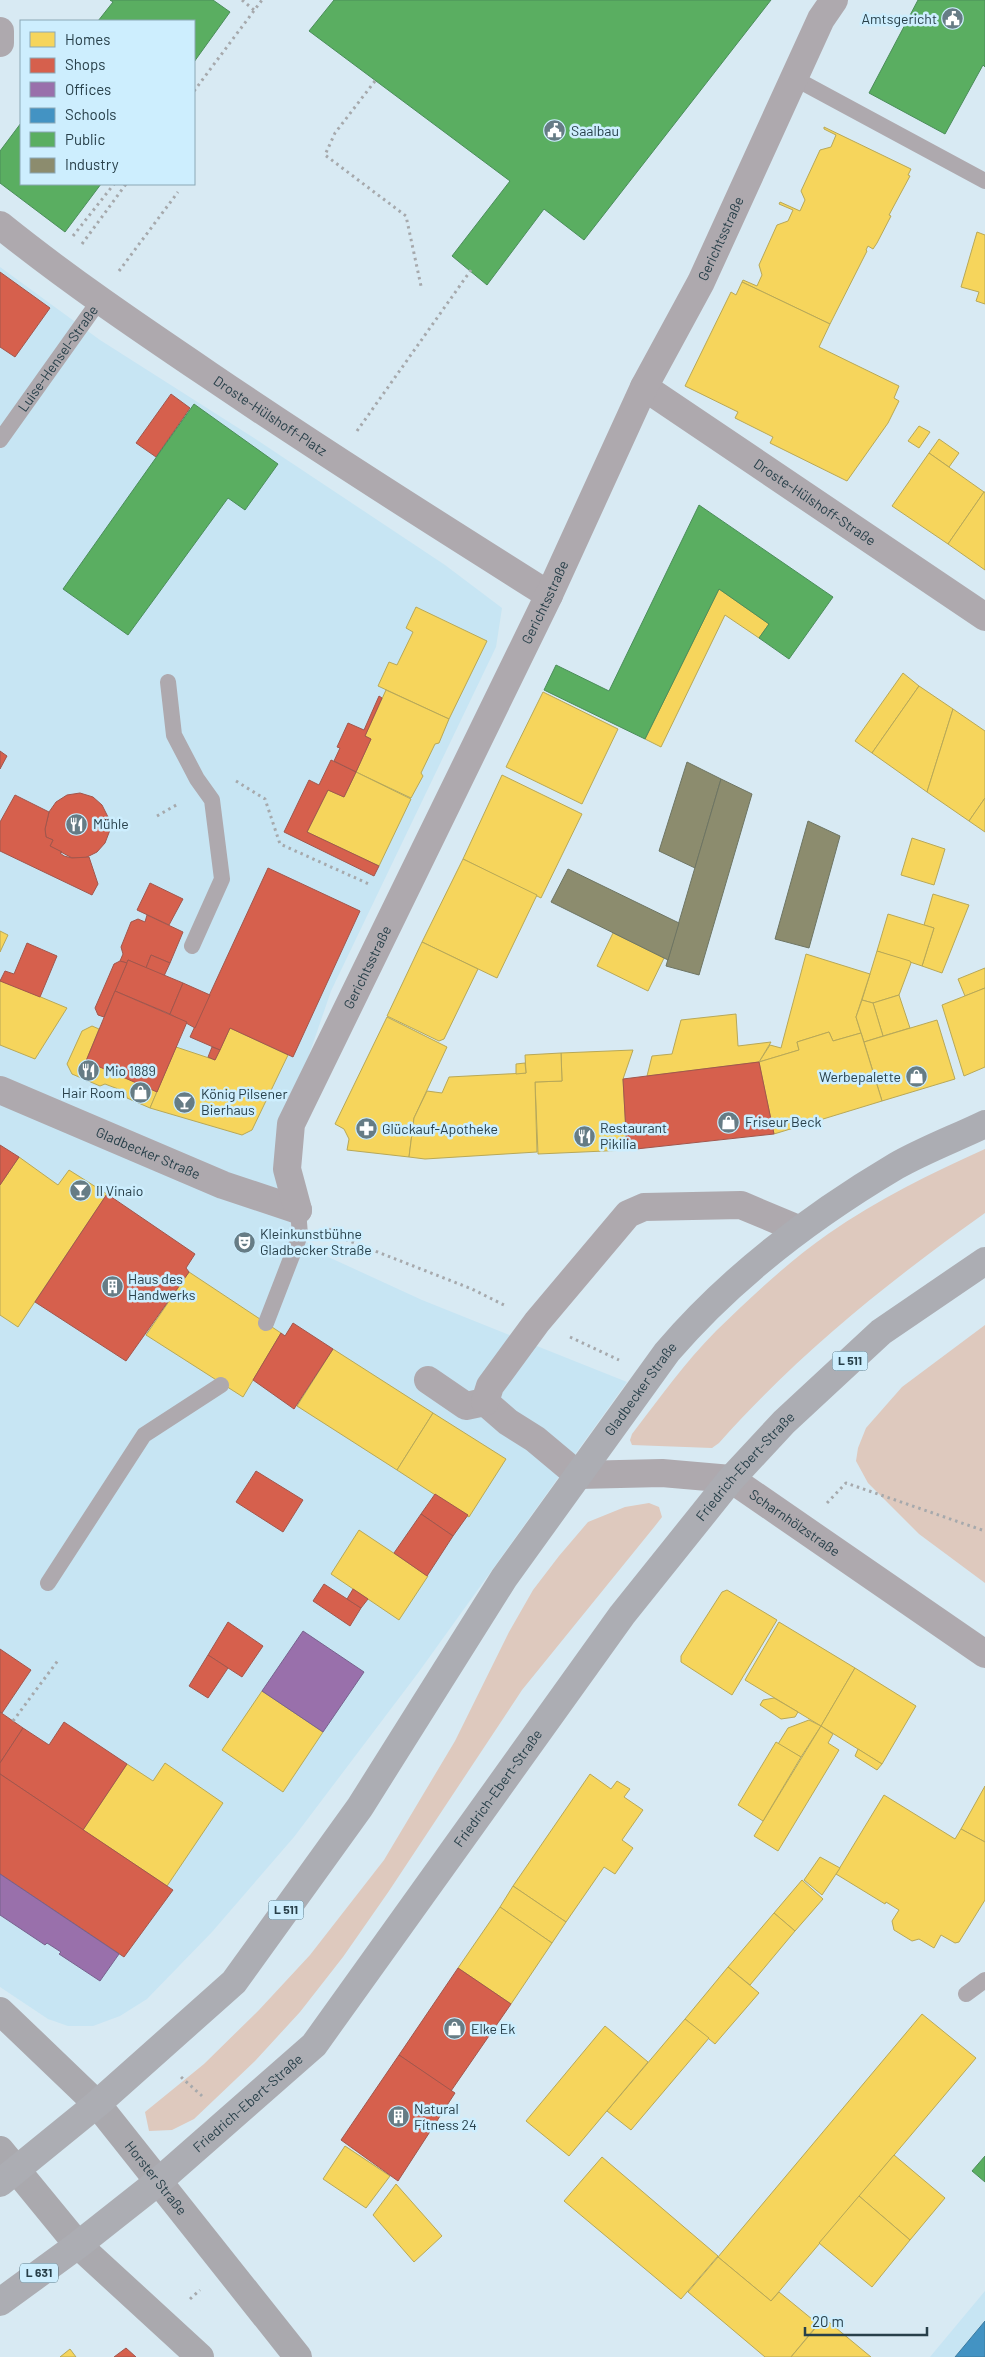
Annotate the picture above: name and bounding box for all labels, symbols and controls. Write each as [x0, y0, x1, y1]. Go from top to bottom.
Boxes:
public building icon: Amtsgericht [941, 7, 965, 31]
place label: Amtsgericht [862, 10, 937, 27]
legend [20, 20, 195, 185]
text: Homes [65, 30, 110, 48]
text: Shops [65, 55, 105, 73]
text: Offices [65, 80, 111, 98]
text: Schools [65, 105, 117, 123]
public building icon: Saalbau [543, 119, 567, 143]
place label: Saalbau [571, 122, 619, 139]
text: Public [65, 130, 105, 148]
text: Industry [65, 155, 119, 173]
street label: Gerichtsstraße [694, 194, 747, 283]
street label: Luise-Hensel-Straße [14, 302, 101, 415]
street label: Droste-Hülshoff-Platz [211, 372, 330, 459]
street label: Droste-Hülshoff-Straße [751, 455, 879, 549]
street label: Gerichtsstraße [517, 558, 572, 647]
restaurant icon: Mühle [65, 812, 89, 836]
place label: Mühle [93, 815, 129, 832]
street label: Gerichtsstraße [339, 923, 394, 1011]
restaurant icon: Mio 1889 [77, 1059, 101, 1083]
place label: Mio 1889 [105, 1062, 156, 1079]
shop icon: Werbepalette [905, 1065, 929, 1089]
place label: Werbepalette [819, 1068, 901, 1085]
shop icon: Hair Room [129, 1081, 153, 1105]
place label: Hair Room [62, 1084, 125, 1101]
place label: König Pilsener Bierhaus [201, 1085, 288, 1118]
bar icon: König Pilsener Bierhaus [173, 1090, 197, 1114]
shop icon: Friseur Beck [717, 1110, 741, 1134]
place label: Friseur Beck [745, 1113, 822, 1130]
pharmacy icon: Glückauf-Apotheke [354, 1117, 378, 1141]
place label: Restaurant Pikilia [600, 1119, 667, 1152]
place label: Glückauf-Apotheke [382, 1120, 498, 1137]
street label: Gladbecker Straße [94, 1123, 203, 1182]
restaurant icon: Restaurant Pikilia [572, 1124, 596, 1148]
bar icon: Il Vinaio [68, 1179, 92, 1203]
place label: Il Vinaio [96, 1182, 143, 1199]
place label: Kleinkunstbühne Gladbecker Straße [260, 1225, 372, 1258]
theatre icon: Kleinkunstbühne Gladbecker Straße [232, 1230, 256, 1254]
place label: Haus des Handwerks [128, 1270, 196, 1303]
building icon: Haus des Handwerks [100, 1275, 124, 1299]
street label: Gladbecker Straße [600, 1338, 680, 1439]
road number: L 511 [832, 1352, 868, 1370]
street label: Friedrich-Ebert-Straße [692, 1408, 798, 1524]
street label: Scharnhölzstraße [746, 1485, 844, 1560]
street label: Friedrich-Ebert-Straße [450, 1726, 545, 1850]
road number: L 511 [268, 1900, 304, 1920]
shop icon: Elke Ek [443, 2017, 467, 2041]
place label: Elke Ek [471, 2020, 515, 2037]
street label: Friedrich-Ebert-Straße [189, 2050, 306, 2155]
place label: Natural Fitness 24 [414, 2100, 477, 2133]
building icon: Natural Fitness 24 [386, 2105, 410, 2129]
street label: Horster Straße [122, 2137, 191, 2218]
road number: L 631 [20, 2264, 58, 2282]
scale bar [805, 2304, 928, 2336]
text: 20 m [812, 2312, 844, 2330]

